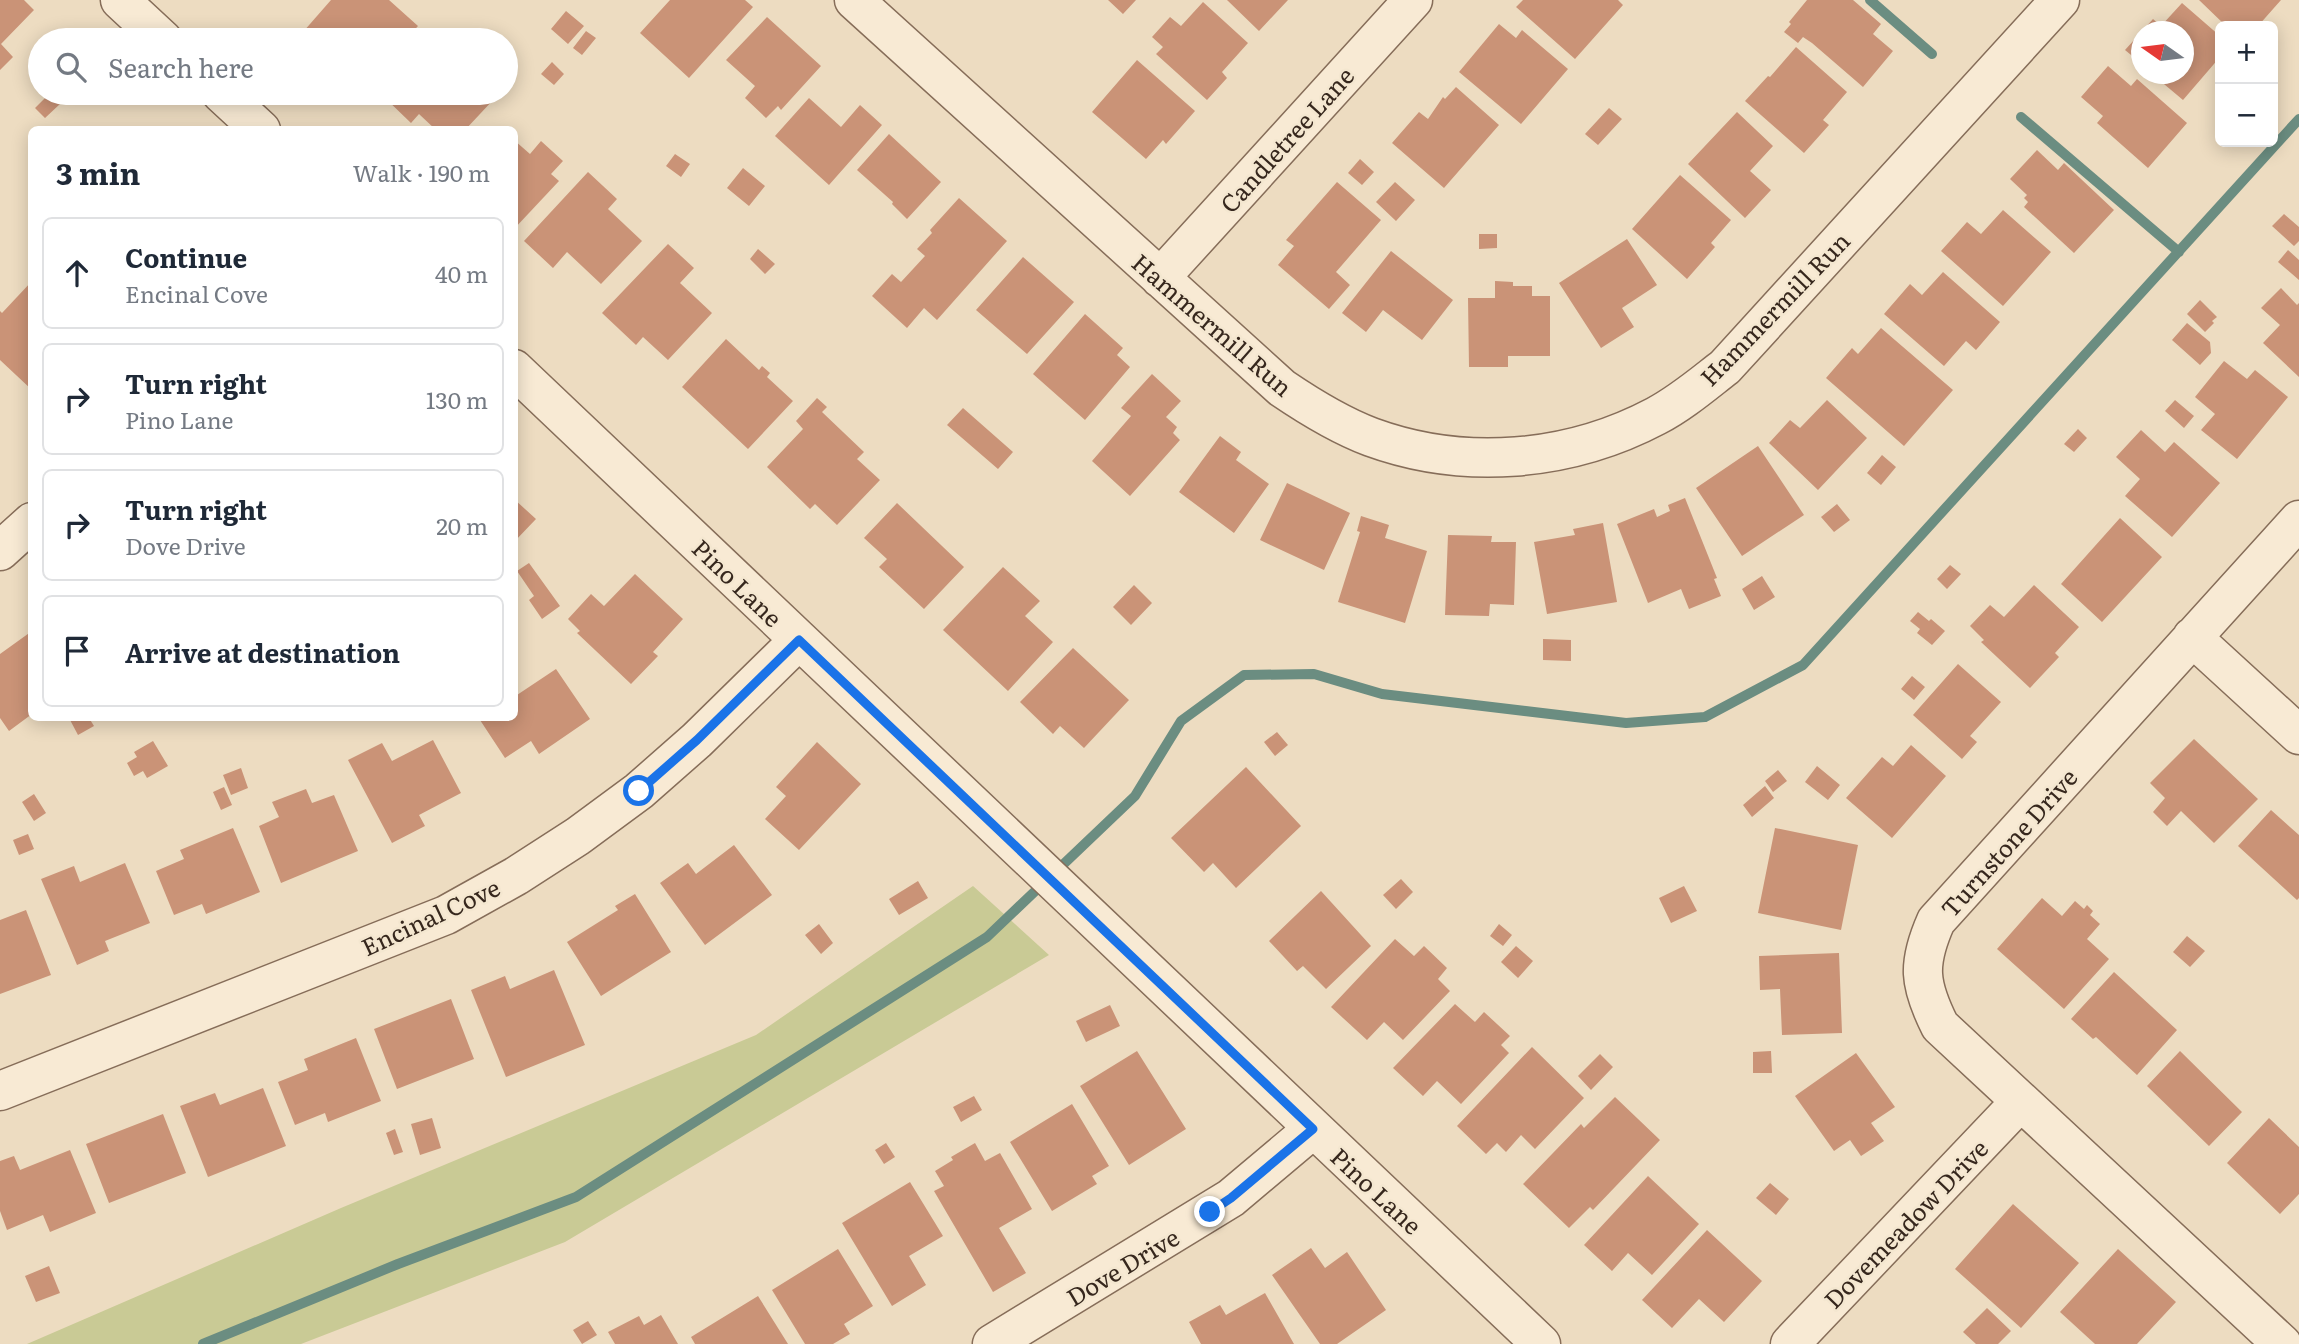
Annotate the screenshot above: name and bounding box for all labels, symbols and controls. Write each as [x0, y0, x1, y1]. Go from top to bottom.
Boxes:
north arrow [2131, 21, 2194, 84]
map controls [2215, 21, 2278, 147]
button: + [2215, 21, 2278, 84]
search box [28, 28, 518, 105]
text: Search here [108, 47, 254, 86]
icon: search [52, 48, 90, 86]
street label: Candletree Lane [1211, 58, 1361, 220]
button: − [2215, 84, 2278, 147]
text: 3 min [56, 150, 140, 194]
text: Walk · 190 m [353, 155, 490, 189]
street label: Hammermill Run [1691, 223, 1857, 393]
text: Continue [125, 237, 247, 276]
street label: Hammermill Run [1125, 244, 1301, 404]
icon: ahead [58, 254, 96, 292]
text: 40 m [435, 256, 488, 290]
text: Encinal Cove [125, 276, 268, 310]
text: Turn right [125, 363, 267, 402]
icon: right [58, 380, 96, 418]
text: 130 m [426, 382, 488, 416]
text: Pino Lane [125, 402, 234, 436]
text: Turn right [125, 489, 267, 528]
icon: right [58, 506, 96, 544]
text: 20 m [436, 508, 488, 542]
text: Dove Drive [125, 528, 246, 562]
street label: Pino Lane [685, 530, 791, 634]
icon: arrive [58, 632, 96, 670]
text: Arrive at destination [125, 632, 400, 671]
street label: Turnstone Drive [1932, 760, 2084, 924]
route start [623, 775, 654, 806]
street label: Encinal Cove [355, 869, 505, 963]
street label: Dovemeadow Drive [1815, 1131, 1995, 1315]
street label: Pino Lane [1324, 1139, 1430, 1241]
route end [1194, 1196, 1225, 1227]
street label: Dove Drive [1059, 1219, 1185, 1313]

